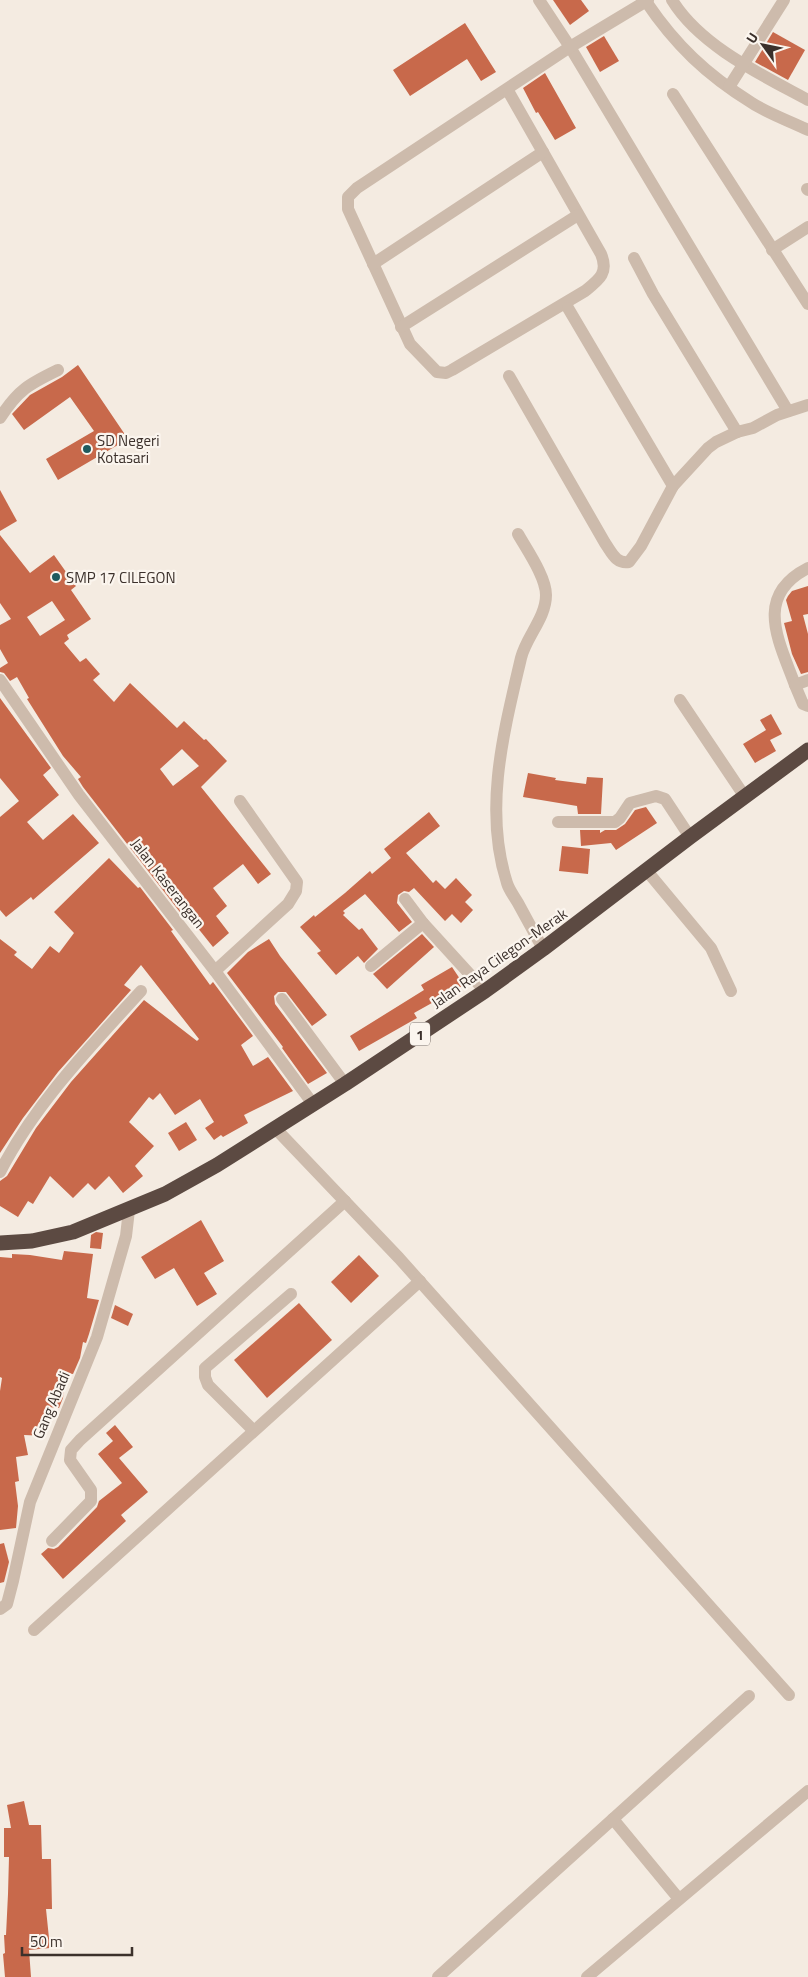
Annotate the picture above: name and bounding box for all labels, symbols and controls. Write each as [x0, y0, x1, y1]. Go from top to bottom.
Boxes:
north arrow [738, 20, 788, 70]
text: U [740, 28, 763, 47]
place label: SD Negeri Kotasari [97, 429, 160, 469]
marker: SD Negeri Kotasari [81, 443, 93, 455]
place label: SMP 17 CILEGON [66, 566, 176, 589]
marker: SMP 17 CILEGON [50, 571, 62, 583]
street label: Jalan Kaserangan [125, 833, 211, 933]
street label: Jalan Raya Cilegon-Merak [426, 902, 572, 1014]
road number: 1 [410, 1022, 430, 1046]
street label: Gang Abadi [26, 1368, 76, 1442]
scale bar [22, 1924, 132, 1956]
text: 50 m [30, 1930, 63, 1953]

